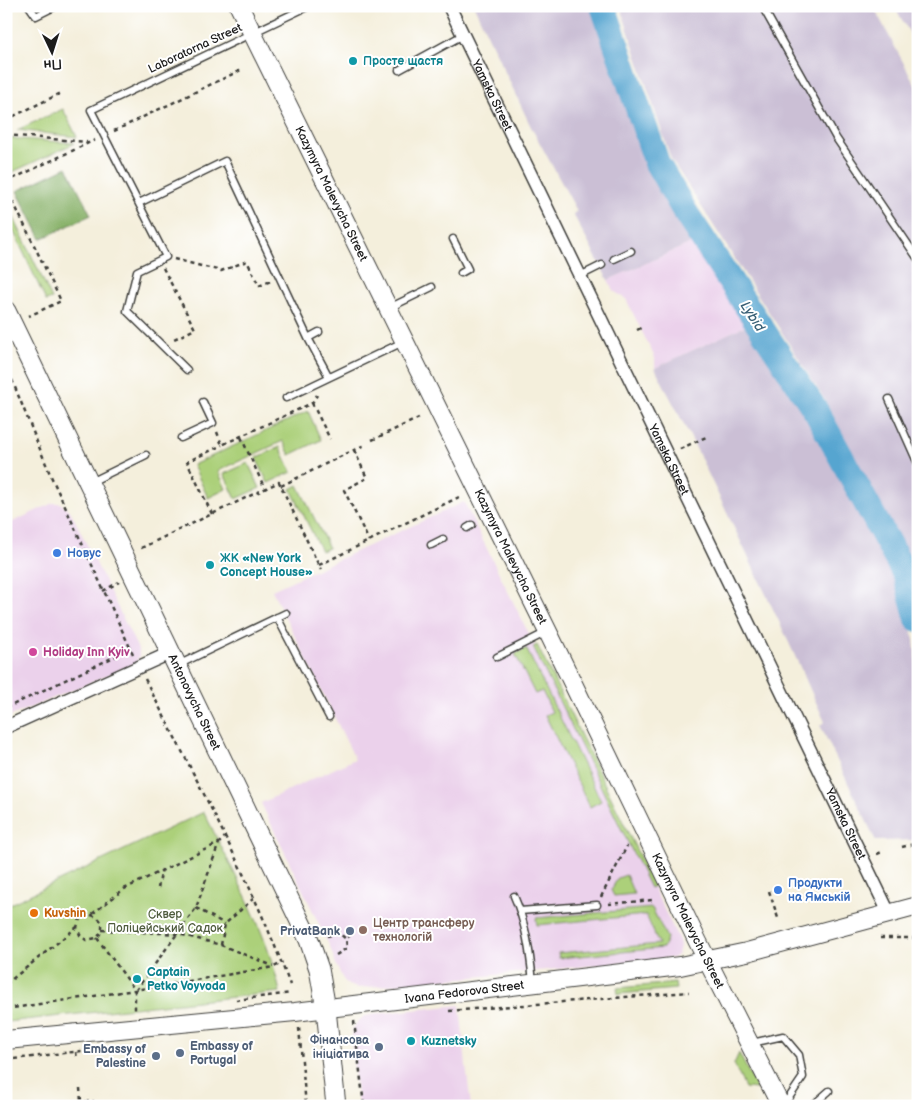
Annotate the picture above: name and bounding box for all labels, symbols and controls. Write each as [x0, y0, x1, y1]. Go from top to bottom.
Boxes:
street label: Laboratorna Street [146, 20, 245, 77]
north arrow [28, 28, 78, 78]
place label: Просте щастя [363, 54, 443, 69]
text: Пн [43, 55, 63, 74]
marker: Просте щастя [347, 55, 359, 67]
street label: Yamska Street [468, 56, 515, 134]
street label: Kazymyra Malevycha Street [291, 124, 371, 264]
water label: Lybid [737, 298, 769, 335]
street label: Yamska Street [645, 421, 692, 498]
street label: Kazymyra Malevycha Street [471, 487, 550, 627]
place label: Новус [67, 546, 101, 561]
marker: Новус [51, 547, 63, 559]
place label: ЖК «New York Concept House» [220, 551, 313, 580]
marker: ЖК «New York Concept House» [204, 559, 216, 571]
place label: Holiday Inn Kyiv [43, 645, 130, 660]
marker: Holiday Inn Kyiv [27, 646, 39, 658]
street label: Antonovycha Street [164, 652, 224, 753]
street label: Yamska Street [821, 785, 869, 862]
street label: Kazymyra Malevycha Street [648, 851, 727, 991]
place label: Продукти на Ямській [788, 876, 851, 905]
marker: Продукти на Ямській [772, 884, 784, 896]
place label: Kuvshin [44, 906, 86, 921]
marker: Kuvshin [28, 907, 40, 919]
park label: Сквер Поліцейський Садок [107, 907, 223, 936]
place label: Центр трансферу технологій [373, 916, 475, 945]
place label: PrivatBank [280, 924, 341, 939]
marker: Центр трансферу технологій [357, 924, 369, 936]
marker: PrivatBank [344, 925, 356, 937]
place label: Captain Petko Voyvoda [147, 965, 226, 994]
marker: Captain Petko Voyvoda [131, 973, 143, 985]
street label: Ivana Fedorova Street [404, 978, 525, 1007]
place label: Фінансова ініціатива [310, 1033, 370, 1062]
place label: Kuznetsky [421, 1034, 477, 1049]
marker: Kuznetsky [405, 1035, 417, 1047]
place label: Embassy of Portugal [190, 1039, 253, 1068]
marker: Фінансова ініціатива [373, 1041, 385, 1053]
place label: Embassy of Palestine [83, 1042, 147, 1071]
marker: Embassy of Portugal [174, 1047, 186, 1059]
marker: Embassy of Palestine [150, 1050, 162, 1062]

